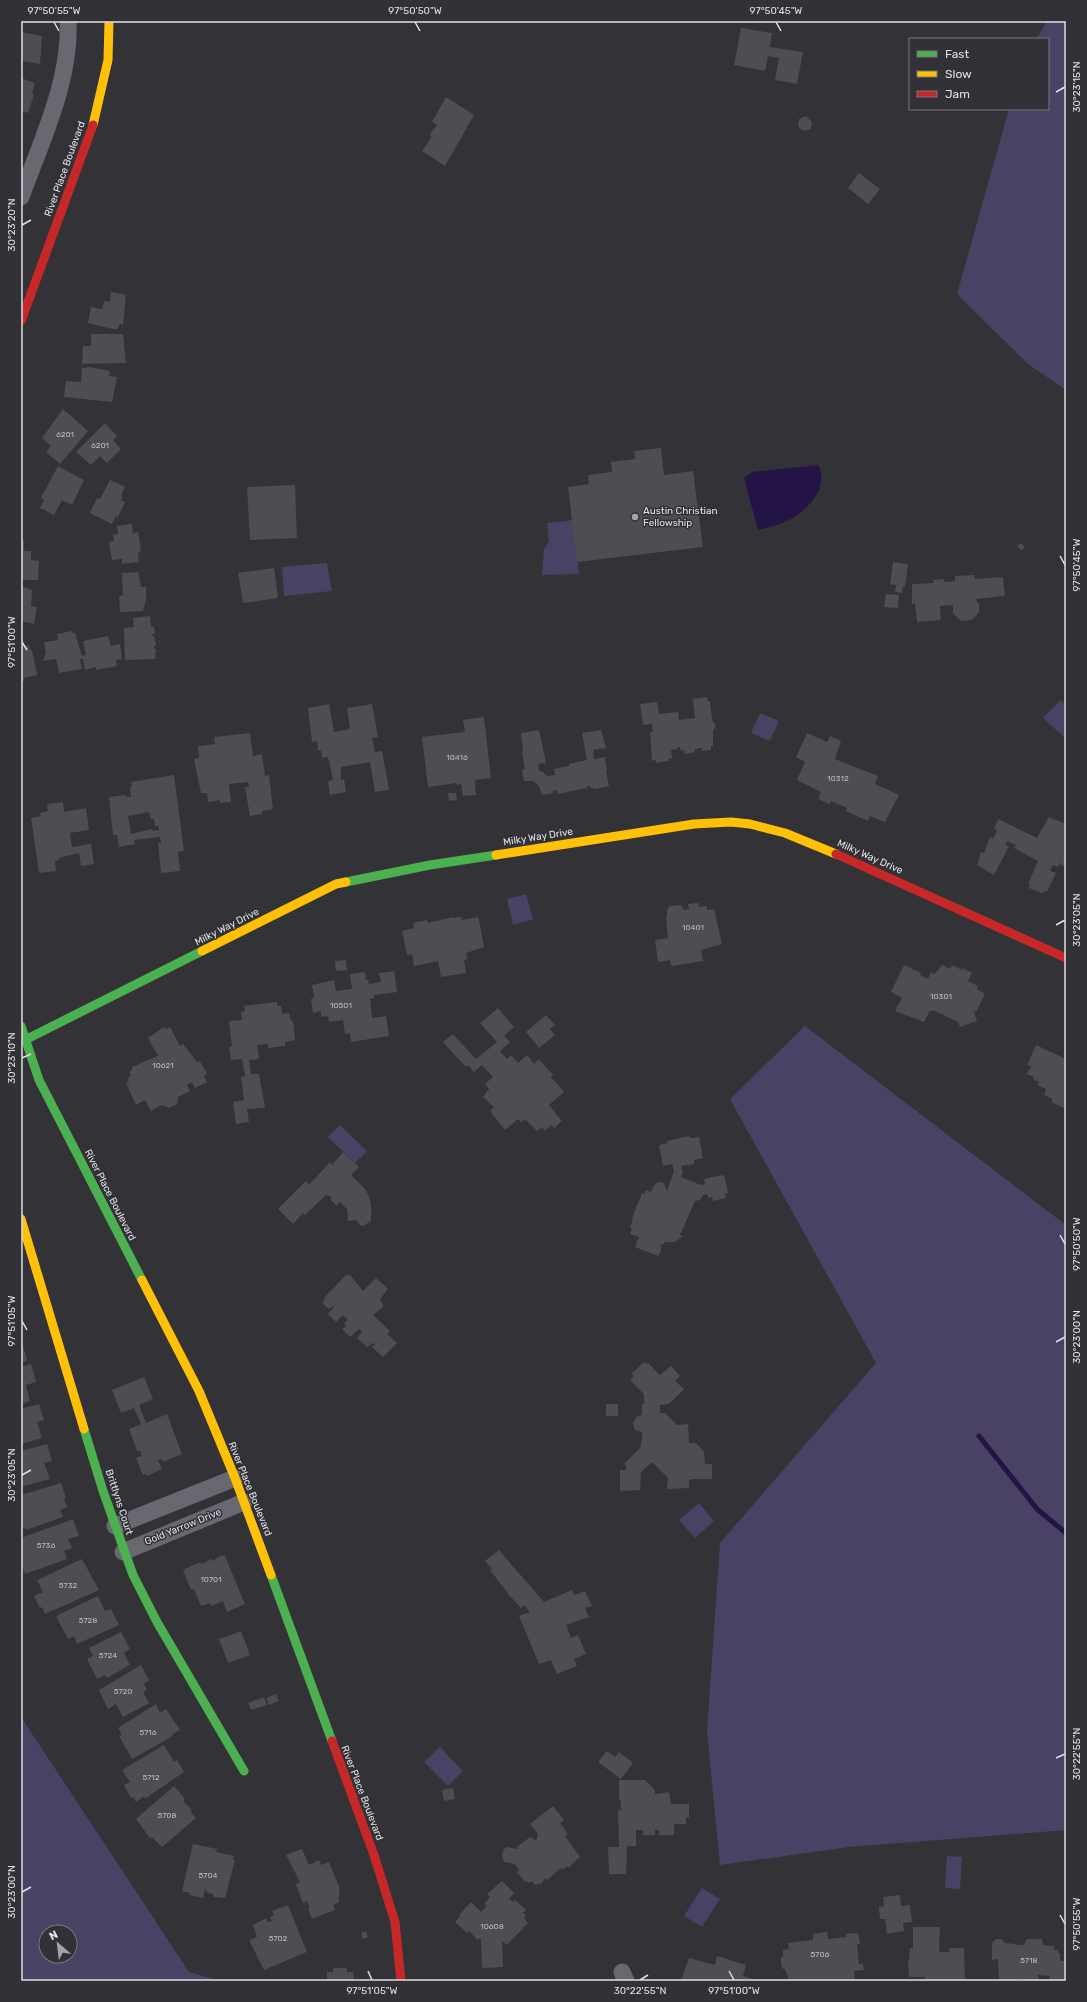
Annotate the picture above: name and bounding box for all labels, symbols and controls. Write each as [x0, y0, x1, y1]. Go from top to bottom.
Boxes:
text: 97°50'55"W [27, 5, 81, 17]
text: 97°50'50"W [388, 5, 442, 17]
text: 97°50'45"W [750, 5, 802, 17]
legend [909, 38, 1049, 110]
text: Fast [945, 47, 969, 61]
text: 30°23'15"N [1071, 61, 1083, 113]
text: Slow [945, 67, 972, 81]
text: Jam [945, 87, 970, 101]
street label: River Place Boulevard [42, 120, 88, 218]
text: 30°23'20"N [6, 198, 18, 252]
house number: 6201 [56, 430, 74, 439]
house number: 6201 [91, 441, 109, 450]
place label: Austin Christian Fellowship [643, 505, 718, 529]
marker: Austin Christian Fellowship [630, 512, 640, 522]
text: 97°50'45"W [1071, 539, 1083, 591]
text: 97°51'00"W [6, 616, 18, 668]
house number: 10416 [446, 753, 468, 762]
house number: 10312 [827, 774, 849, 783]
street label: Milky Way Drive [502, 826, 574, 848]
street label: Milky Way Drive [835, 837, 905, 877]
text: 30°23'05"N [1071, 893, 1083, 947]
street label: Milky Way Drive [193, 905, 261, 948]
house number: 10401 [682, 923, 704, 932]
house number: 10301 [930, 992, 952, 1001]
house number: 10501 [330, 1001, 352, 1010]
text: 30°23'10"N [6, 1032, 18, 1084]
house number: 10621 [152, 1061, 174, 1070]
street label: River Place Boulevard [82, 1147, 138, 1243]
text: 97°50'50"W [1071, 1217, 1083, 1271]
text: 97°51'05"W [6, 1295, 18, 1347]
text: 30°23'00"N [1071, 1310, 1083, 1364]
street label: River Place Boulevard [226, 1440, 274, 1538]
text: 30°23'05"N [6, 1448, 18, 1502]
street label: Brittlyns Court [103, 1468, 135, 1536]
street label: Gold Yarrow Drive [143, 1506, 223, 1548]
house number: 5736 [37, 1541, 55, 1550]
house number: 10701 [200, 1575, 222, 1584]
house number: 5732 [59, 1581, 77, 1590]
house number: 5728 [79, 1616, 97, 1625]
house number: 5724 [99, 1651, 117, 1660]
house number: 5720 [114, 1687, 132, 1696]
house number: 5716 [139, 1728, 157, 1737]
text: 30°22'55"N [1071, 1728, 1083, 1780]
street label: River Place Boulevard [338, 1744, 386, 1842]
house number: 5712 [143, 1773, 160, 1782]
house number: 5708 [157, 1811, 177, 1820]
text: 30°23'00"N [6, 1865, 18, 1919]
house number: 5704 [199, 1871, 217, 1880]
text: 97°50'55"W [1071, 1897, 1083, 1951]
house number: 10608 [480, 1922, 504, 1931]
north arrow [38, 1924, 78, 1964]
text: N [47, 1928, 60, 1943]
house number: 5702 [269, 1934, 288, 1943]
house number: 5706 [811, 1950, 830, 1959]
house number: 5718 [1020, 1956, 1038, 1965]
text: 97°51'05"W [346, 1985, 398, 1997]
text: 30°22'55"N [614, 1985, 666, 1997]
text: 97°51'00"W [708, 1985, 760, 1997]

